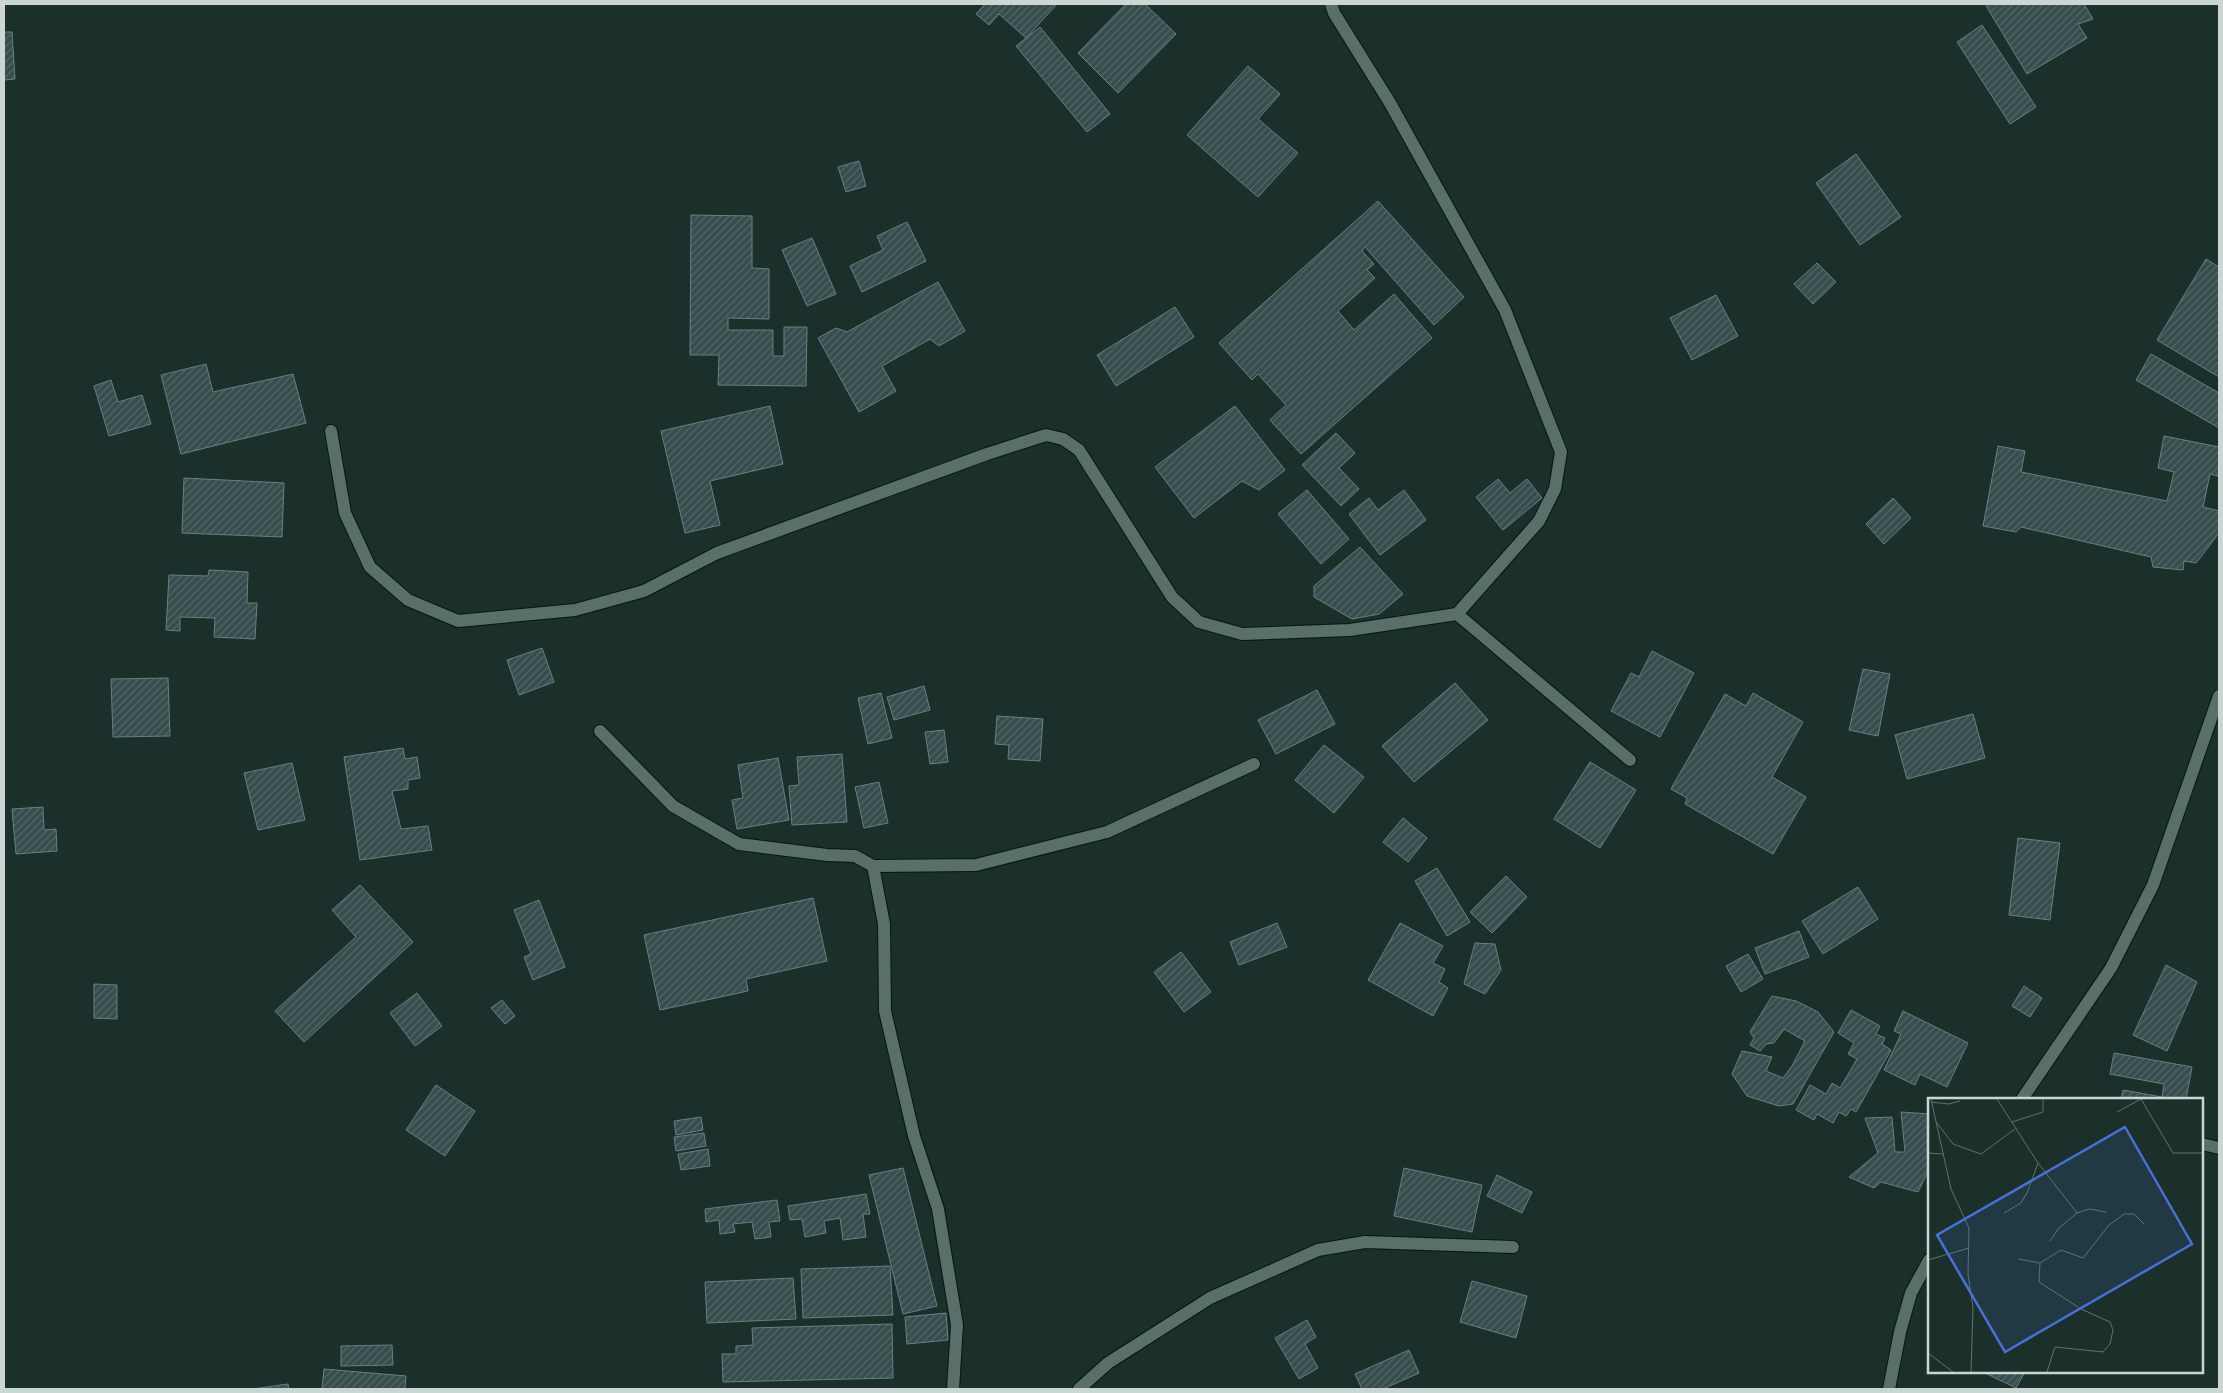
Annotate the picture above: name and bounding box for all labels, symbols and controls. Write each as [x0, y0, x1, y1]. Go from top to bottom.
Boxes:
inset map [1928, 1098, 2203, 1373]

